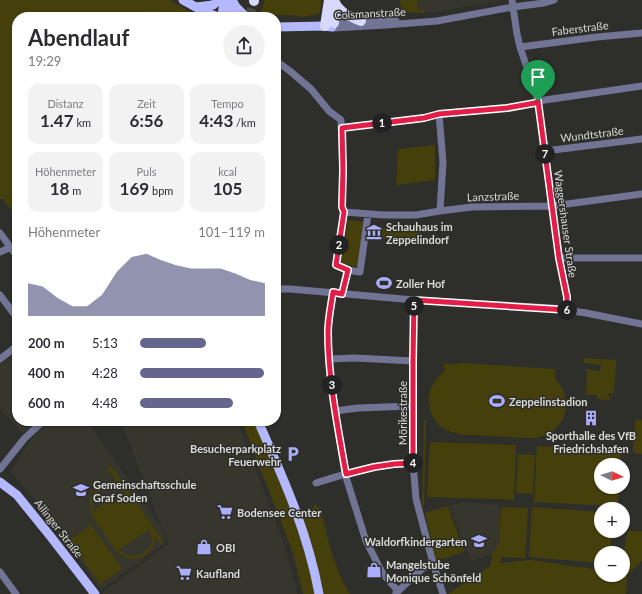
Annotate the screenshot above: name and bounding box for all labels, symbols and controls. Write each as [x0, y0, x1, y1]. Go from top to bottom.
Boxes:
street label: Colsmanstraße [334, 5, 406, 21]
street label: Faberstraße [551, 18, 609, 38]
text: Abendlauf [28, 24, 129, 51]
button: share [223, 25, 265, 67]
text: 19:29 [28, 53, 61, 69]
pin [521, 60, 555, 101]
icon: arrive [527, 66, 549, 88]
text: Distanz [47, 97, 84, 110]
text: Zeit [137, 97, 156, 110]
text: Tempo [211, 97, 244, 110]
text: 1.47 [40, 110, 74, 131]
text: 6:56 [130, 110, 163, 131]
text: 4:43 [199, 110, 233, 131]
pin: 1 [372, 113, 392, 133]
text: km [74, 116, 91, 129]
text: /km [233, 116, 256, 129]
text: 1 [379, 116, 385, 129]
street label: Wundtstraße [560, 124, 625, 144]
pin: 7 [535, 144, 555, 164]
text: 7 [542, 147, 548, 160]
text: Höhenmeter [35, 165, 96, 178]
text: Puls [136, 165, 157, 178]
text: kcal [218, 165, 237, 178]
street label: Waggershauser Straße [552, 169, 580, 279]
text: 18 [50, 178, 69, 199]
text: 169 [120, 178, 149, 199]
text: 105 [213, 178, 242, 199]
text: m [69, 184, 81, 197]
text: bpm [149, 184, 173, 197]
street label: Lanzstraße [467, 189, 520, 203]
place label: Schauhaus im Zeppelindorf [386, 220, 453, 246]
museum icon: Schauhaus im Zeppelindorf [365, 223, 383, 241]
text: Höhenmeter [28, 224, 100, 240]
text: 101–119 m [198, 224, 265, 240]
pin: 2 [329, 235, 349, 255]
text: 2 [336, 238, 342, 251]
sports icon: Zoller Hof [375, 274, 393, 292]
place label: Zoller Hof [396, 277, 445, 290]
pin: 5 [404, 296, 424, 316]
text: 5 [411, 299, 417, 312]
pin: 6 [557, 300, 577, 320]
text: 6 [564, 303, 570, 316]
text: 200 m [28, 335, 65, 351]
text: 5:13 [92, 335, 118, 351]
text: 400 m [28, 365, 65, 381]
text: 4:28 [92, 365, 118, 381]
pin: 3 [322, 375, 342, 395]
text: 3 [329, 378, 335, 391]
street label: Mörikestraße [396, 381, 409, 445]
sports icon: Zeppelinstadion [488, 392, 506, 410]
text: 600 m [28, 395, 65, 411]
text: 4:48 [92, 395, 118, 411]
place label: Zeppelinstadion [509, 395, 587, 408]
building icon: Sporthalle des VfB Friedrichshafen [582, 409, 600, 427]
place label: Sporthalle des VfB Friedrichshafen [546, 429, 636, 455]
place label: Besucherparkplatz Feuerwehr [190, 442, 282, 468]
parking icon: Besucherparkplatz Feuerwehr [284, 445, 302, 463]
pin: 4 [403, 453, 423, 473]
text: 4 [410, 456, 416, 469]
north arrow [594, 458, 630, 494]
map controls [594, 458, 630, 582]
place label: Gemeinschaftsschule Graf Soden [93, 478, 197, 504]
school or university icon: Gemeinschaftsschule Graf Soden [72, 481, 90, 499]
street label: Ailinger Straße [32, 496, 86, 560]
button: + [594, 502, 630, 538]
supermarket icon: Bodensee Center [216, 503, 234, 521]
place label: Bodensee Center [237, 506, 322, 519]
school or university icon: Waldorfkindergarten [470, 532, 488, 550]
place label: Waldorfkindergarten [364, 535, 467, 548]
shop icon: OBI [195, 538, 213, 556]
place label: OBI [216, 541, 235, 554]
button: − [594, 546, 630, 582]
place label: Mangelstube Monique Schönfeld [386, 558, 481, 584]
shop icon: Mangelstube Monique Schönfeld [365, 561, 383, 579]
supermarket icon: Kaufland [175, 564, 193, 582]
place label: Kaufland [196, 567, 240, 580]

